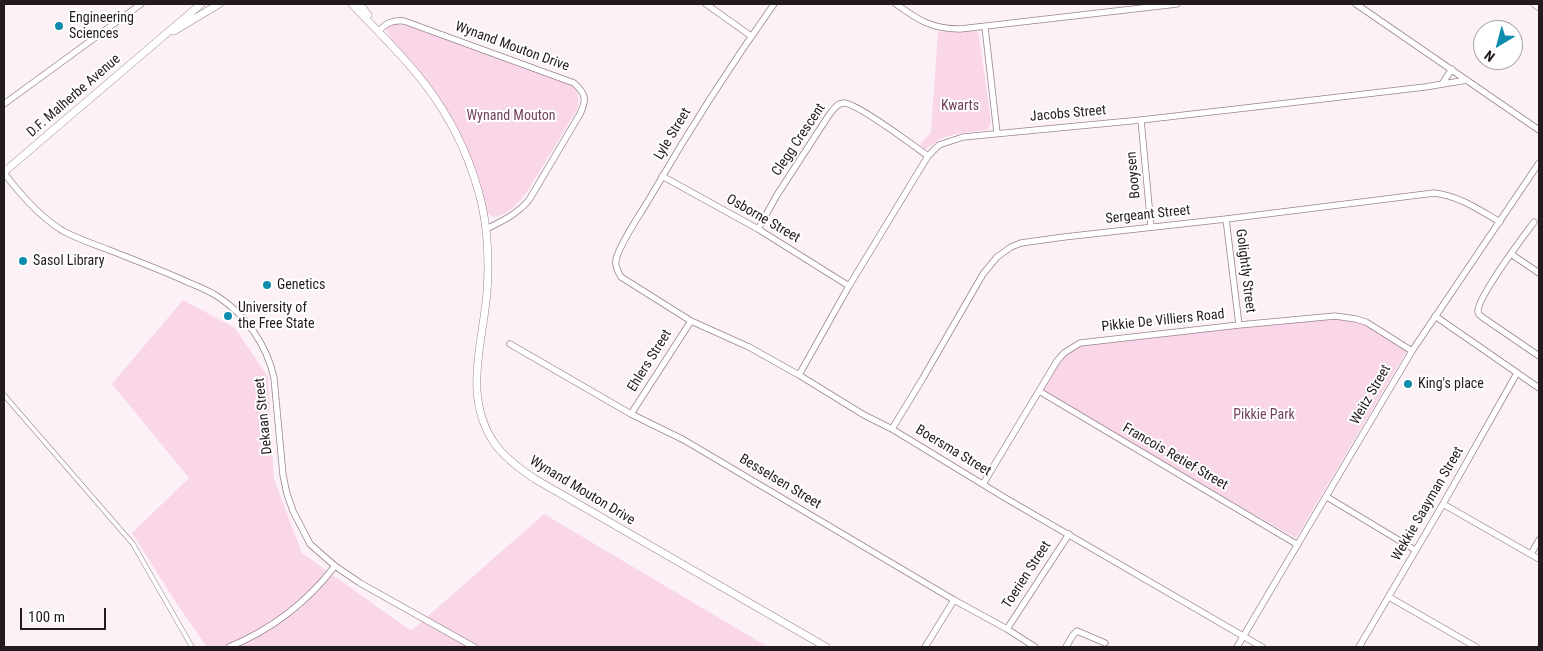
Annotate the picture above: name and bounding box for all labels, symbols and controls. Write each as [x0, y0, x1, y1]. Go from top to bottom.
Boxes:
place label: Engineering Sciences [69, 10, 134, 42]
street label: Wynand Mouton Drive [453, 19, 571, 75]
marker: Engineering Sciences [53, 20, 65, 32]
north arrow [1473, 20, 1523, 70]
text: N [1481, 47, 1498, 65]
street label: D.F. Malherbe Avenue [24, 51, 124, 141]
park label: Kwarts [941, 98, 979, 114]
street label: Clegg Crescent [769, 101, 829, 179]
street label: Jacobs Street [1029, 102, 1107, 126]
street label: Lyle Street [651, 105, 695, 163]
park label: Wynand Mouton [466, 108, 556, 124]
street label: Booysen [1124, 151, 1144, 199]
street label: Osborne Street [723, 191, 803, 247]
street label: Sergeant Street [1105, 202, 1191, 228]
street label: Golightly Street [1232, 228, 1258, 314]
place label: Sasol Library [33, 253, 104, 269]
marker: Sasol Library [17, 255, 29, 267]
place label: Genetics [277, 277, 325, 293]
marker: Genetics [261, 279, 273, 291]
place label: University of the Free State [238, 300, 315, 332]
street label: Pikkie De Villiers Road [1101, 306, 1225, 336]
marker: University of the Free State [222, 310, 234, 322]
street label: Ehlers Street [624, 327, 676, 395]
street label: Weitz Street [1347, 362, 1395, 428]
place label: King's place [1418, 376, 1484, 392]
street label: Dekaan Street [252, 377, 276, 455]
marker: King's place [1402, 378, 1414, 390]
park label: Pikkie Park [1233, 407, 1295, 423]
street label: Francois Retief Street [1119, 420, 1231, 494]
street label: Boersma Street [912, 422, 994, 480]
street label: Wekkie Saayman Street [1388, 444, 1468, 564]
street label: Besselsen Street [736, 451, 824, 513]
street label: Wynand Mouton Drive [526, 453, 638, 529]
street label: Toerien Street [999, 538, 1055, 612]
scale bar [22, 598, 109, 630]
text: 100 m [28, 608, 65, 626]

